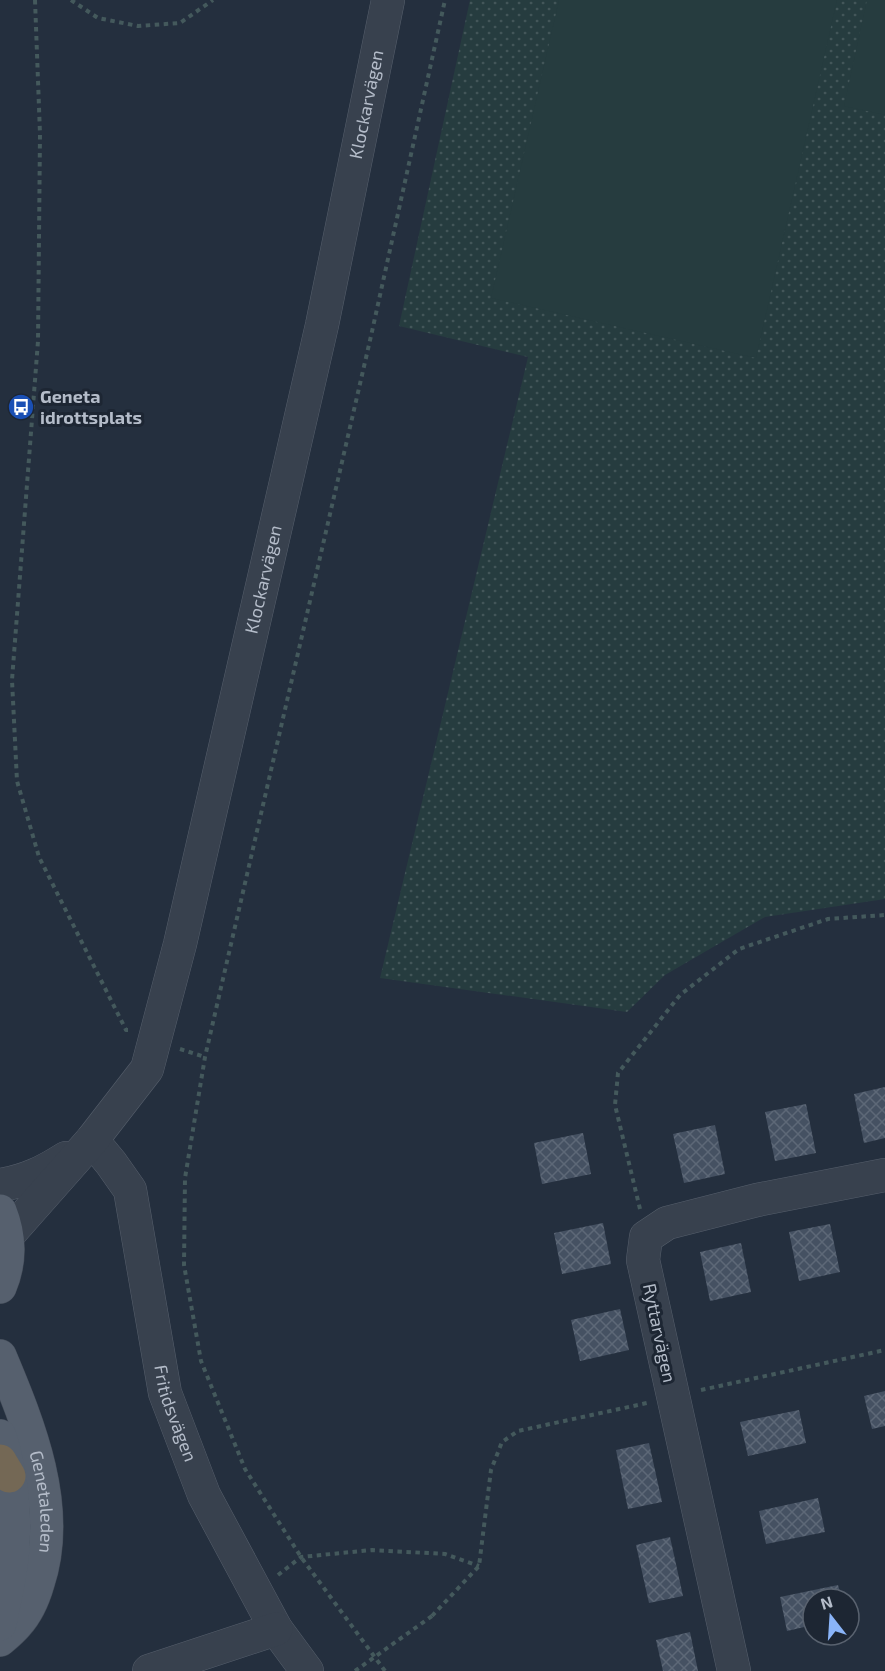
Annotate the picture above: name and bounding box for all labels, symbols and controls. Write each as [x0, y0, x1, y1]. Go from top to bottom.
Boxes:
street label: Klockarvägen [344, 48, 388, 161]
place label: Geneta idrottsplats [40, 385, 142, 428]
bus stop icon: Geneta idrottsplats [6, 392, 36, 422]
street label: Klockarvägen [240, 523, 286, 636]
street label: Ryttarvägen [639, 1281, 681, 1384]
street label: Fritidsvägen [150, 1363, 202, 1465]
street label: Genetaleden [25, 1448, 59, 1554]
north arrow [801, 1587, 861, 1647]
text: N [818, 1591, 835, 1613]

